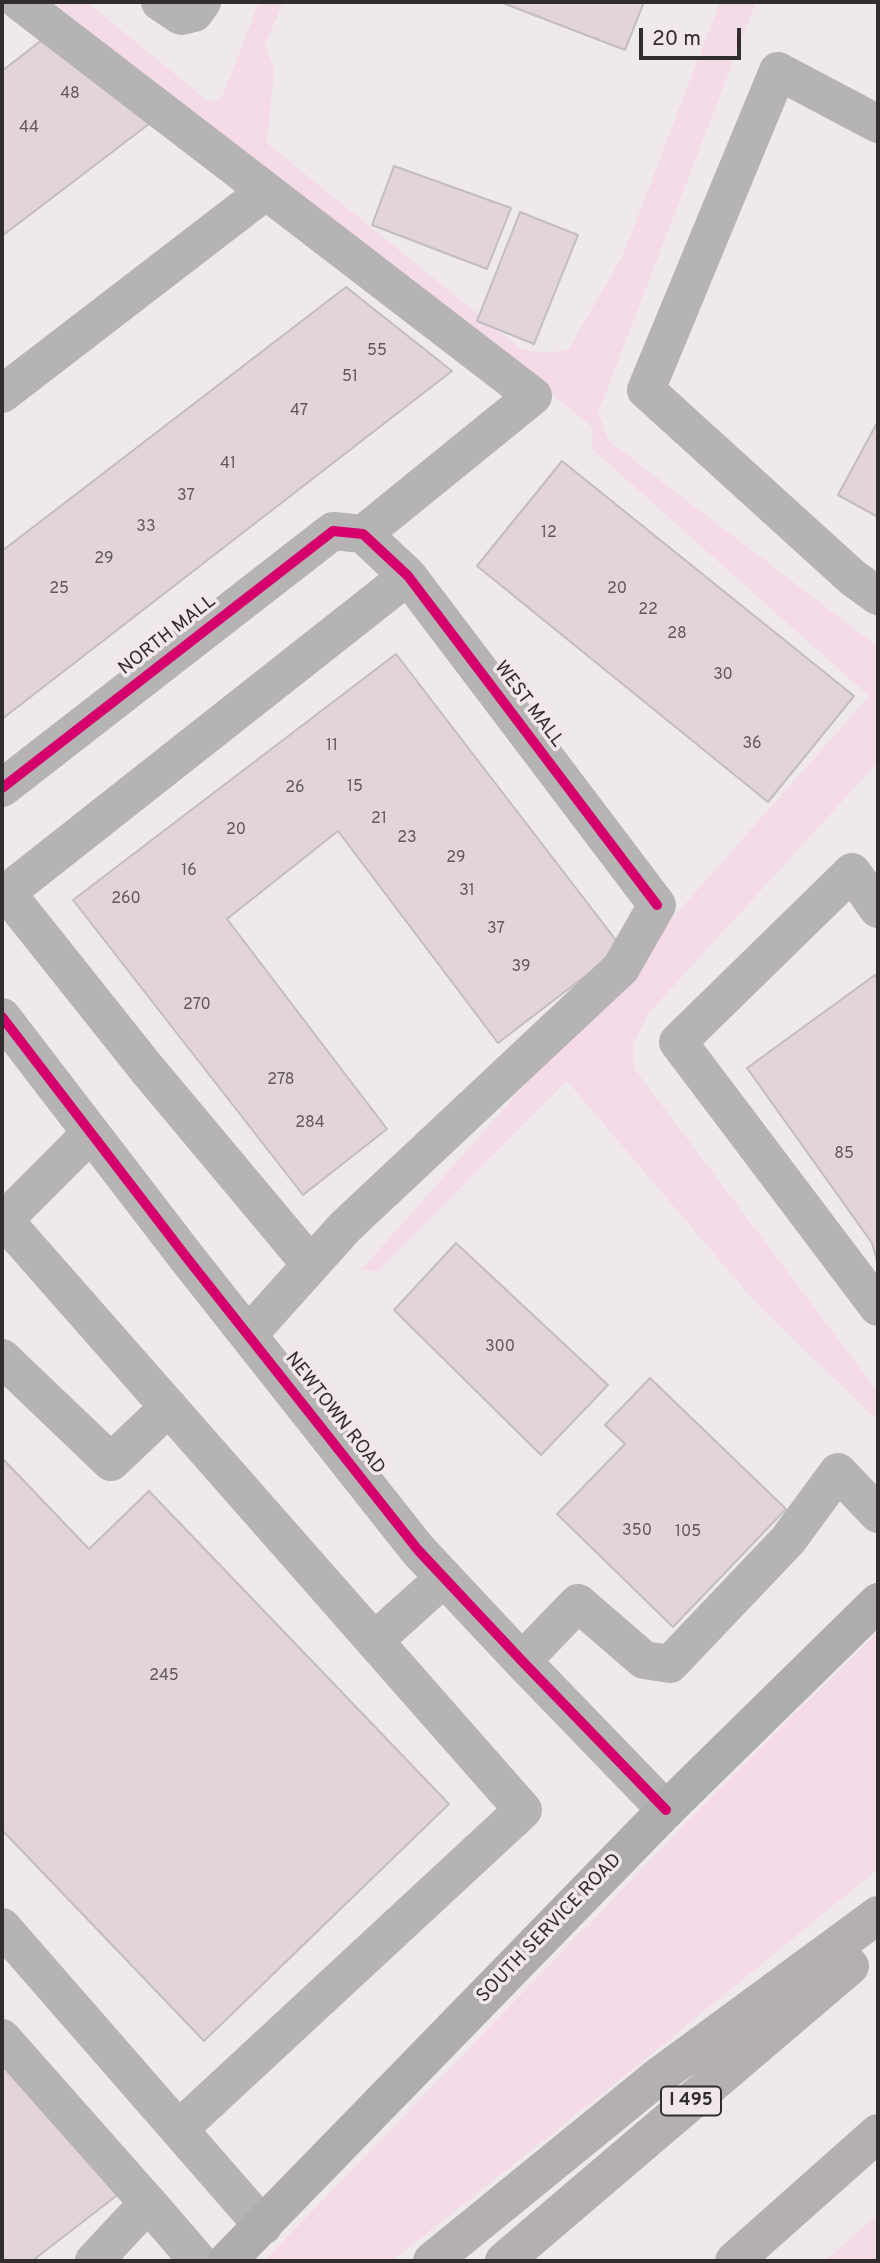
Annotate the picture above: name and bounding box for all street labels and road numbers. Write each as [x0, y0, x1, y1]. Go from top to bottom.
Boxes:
street label: NORTH MALL [115, 591, 221, 681]
street label: WEST MALL [488, 657, 568, 753]
street label: NEWTOWN ROAD [279, 1348, 389, 1480]
street label: SOUTH SERVICE ROAD [473, 1850, 627, 2008]
road number: I 495 [661, 2087, 721, 2116]

